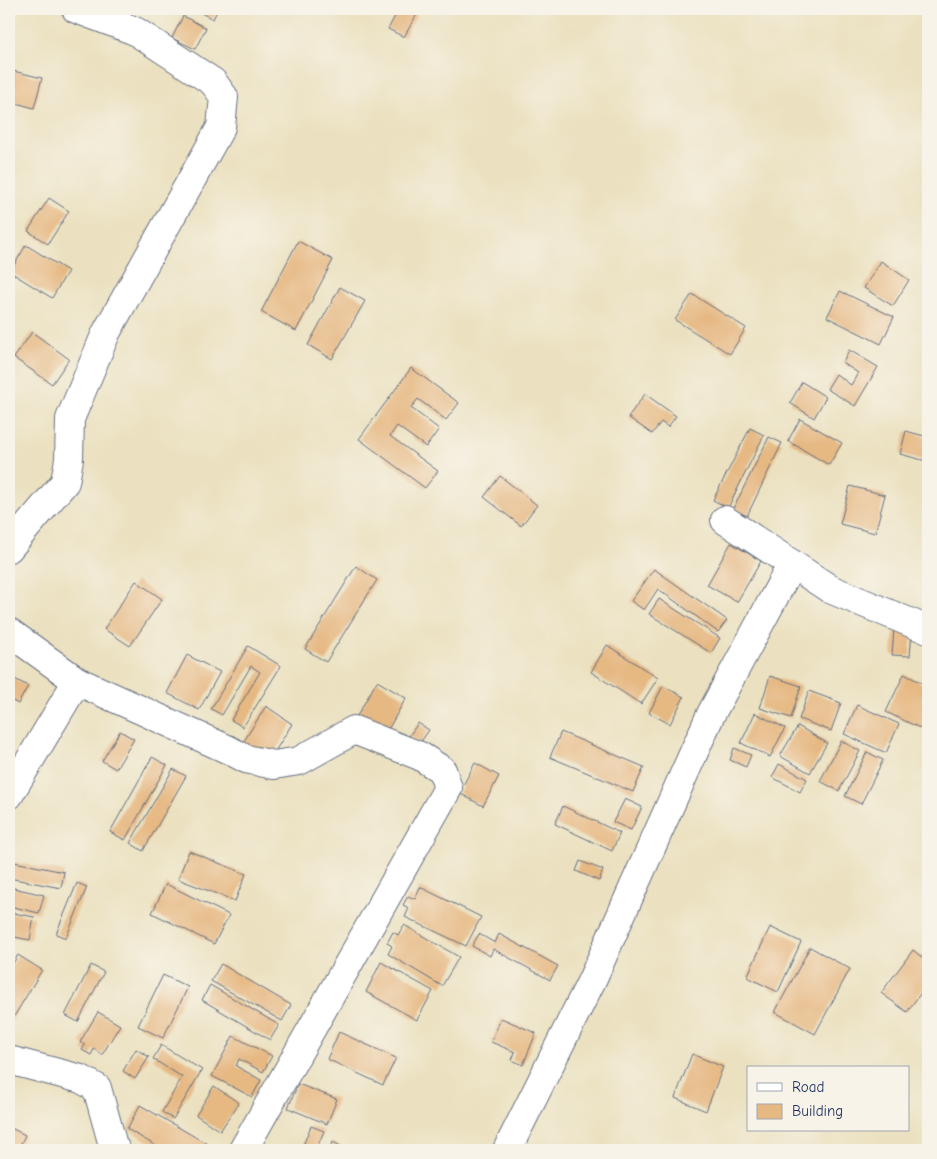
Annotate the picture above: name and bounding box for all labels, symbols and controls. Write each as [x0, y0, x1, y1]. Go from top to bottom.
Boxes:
legend [747, 1066, 910, 1132]
text: Road [792, 1078, 824, 1096]
text: Building [792, 1102, 843, 1120]

